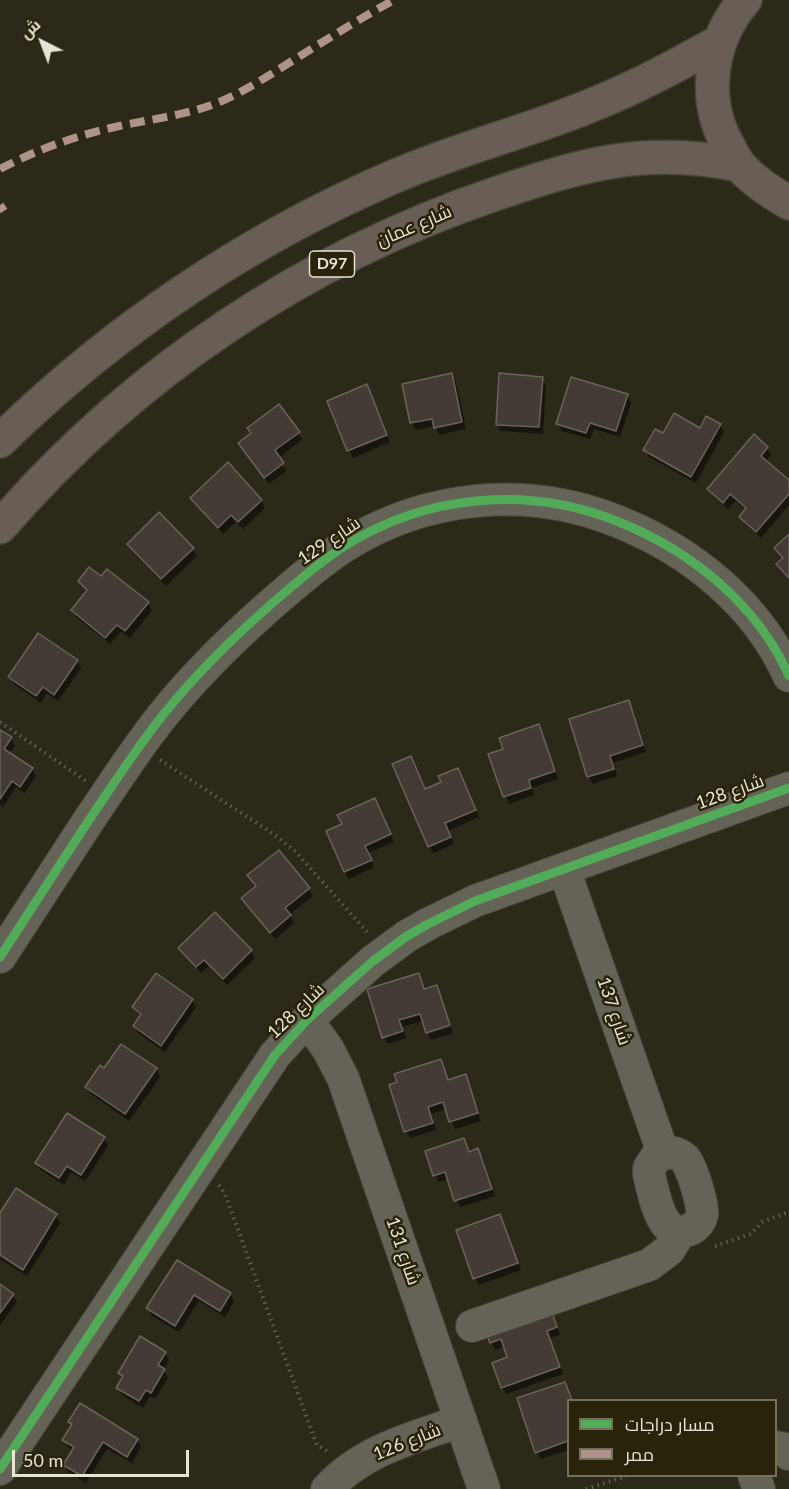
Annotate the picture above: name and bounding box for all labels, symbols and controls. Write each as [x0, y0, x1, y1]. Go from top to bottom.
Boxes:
north arrow [12, 12, 72, 72]
text: ش [16, 14, 44, 42]
street label: شارع عمان [373, 201, 455, 251]
road number: D97 [310, 251, 354, 277]
street label: شارع 129 [294, 512, 364, 570]
street label: شارع 128 [693, 770, 767, 814]
street label: شارع 137 [592, 974, 636, 1048]
street label: شارع 128 [263, 979, 329, 1043]
street label: شارع 131 [381, 1214, 425, 1288]
legend [567, 1399, 777, 1477]
text: مسار دراجات [625, 1413, 714, 1435]
street label: شارع 126 [370, 1419, 444, 1465]
scale bar [15, 1438, 192, 1476]
text: ممر [625, 1443, 654, 1465]
text: 50 m [23, 1449, 63, 1471]

